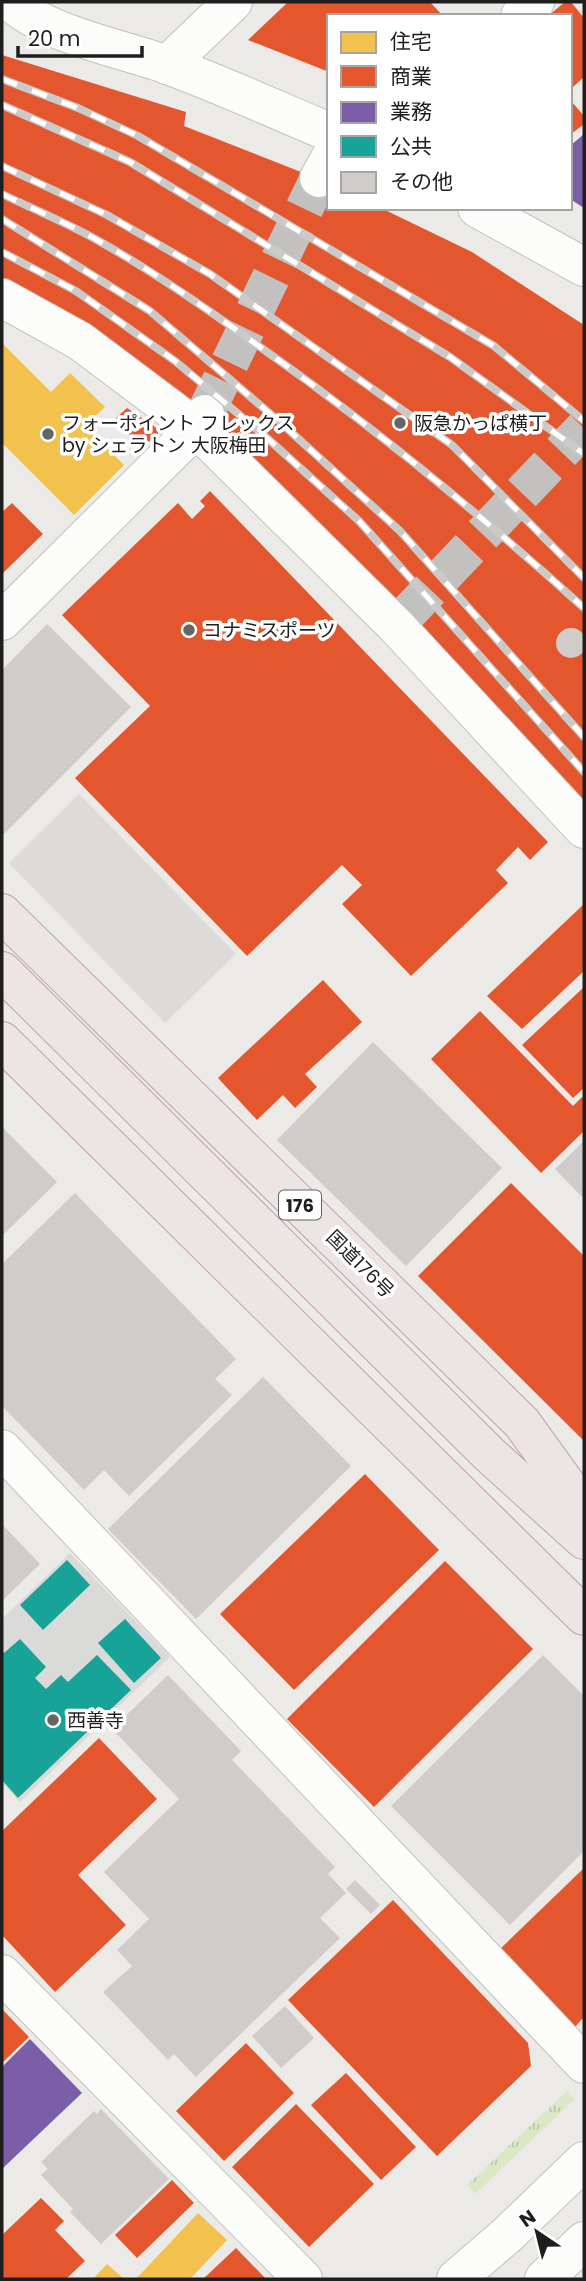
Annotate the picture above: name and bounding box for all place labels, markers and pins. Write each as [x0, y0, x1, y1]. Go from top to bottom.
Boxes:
place label: フォーポイント フレックス by シェラトン 大阪梅田 [62, 410, 295, 459]
place label: 阪急かっぱ横丁 [414, 410, 547, 437]
marker: 阪急かっぱ横丁 [392, 415, 408, 431]
marker: フォーポイント フレックス by シェラトン 大阪梅田 [40, 426, 56, 442]
place label: コナミスポーツ [203, 617, 336, 644]
marker: コナミスポーツ [181, 622, 197, 638]
place label: 西善寺 [67, 1707, 124, 1734]
marker: 西善寺 [45, 1712, 61, 1728]

